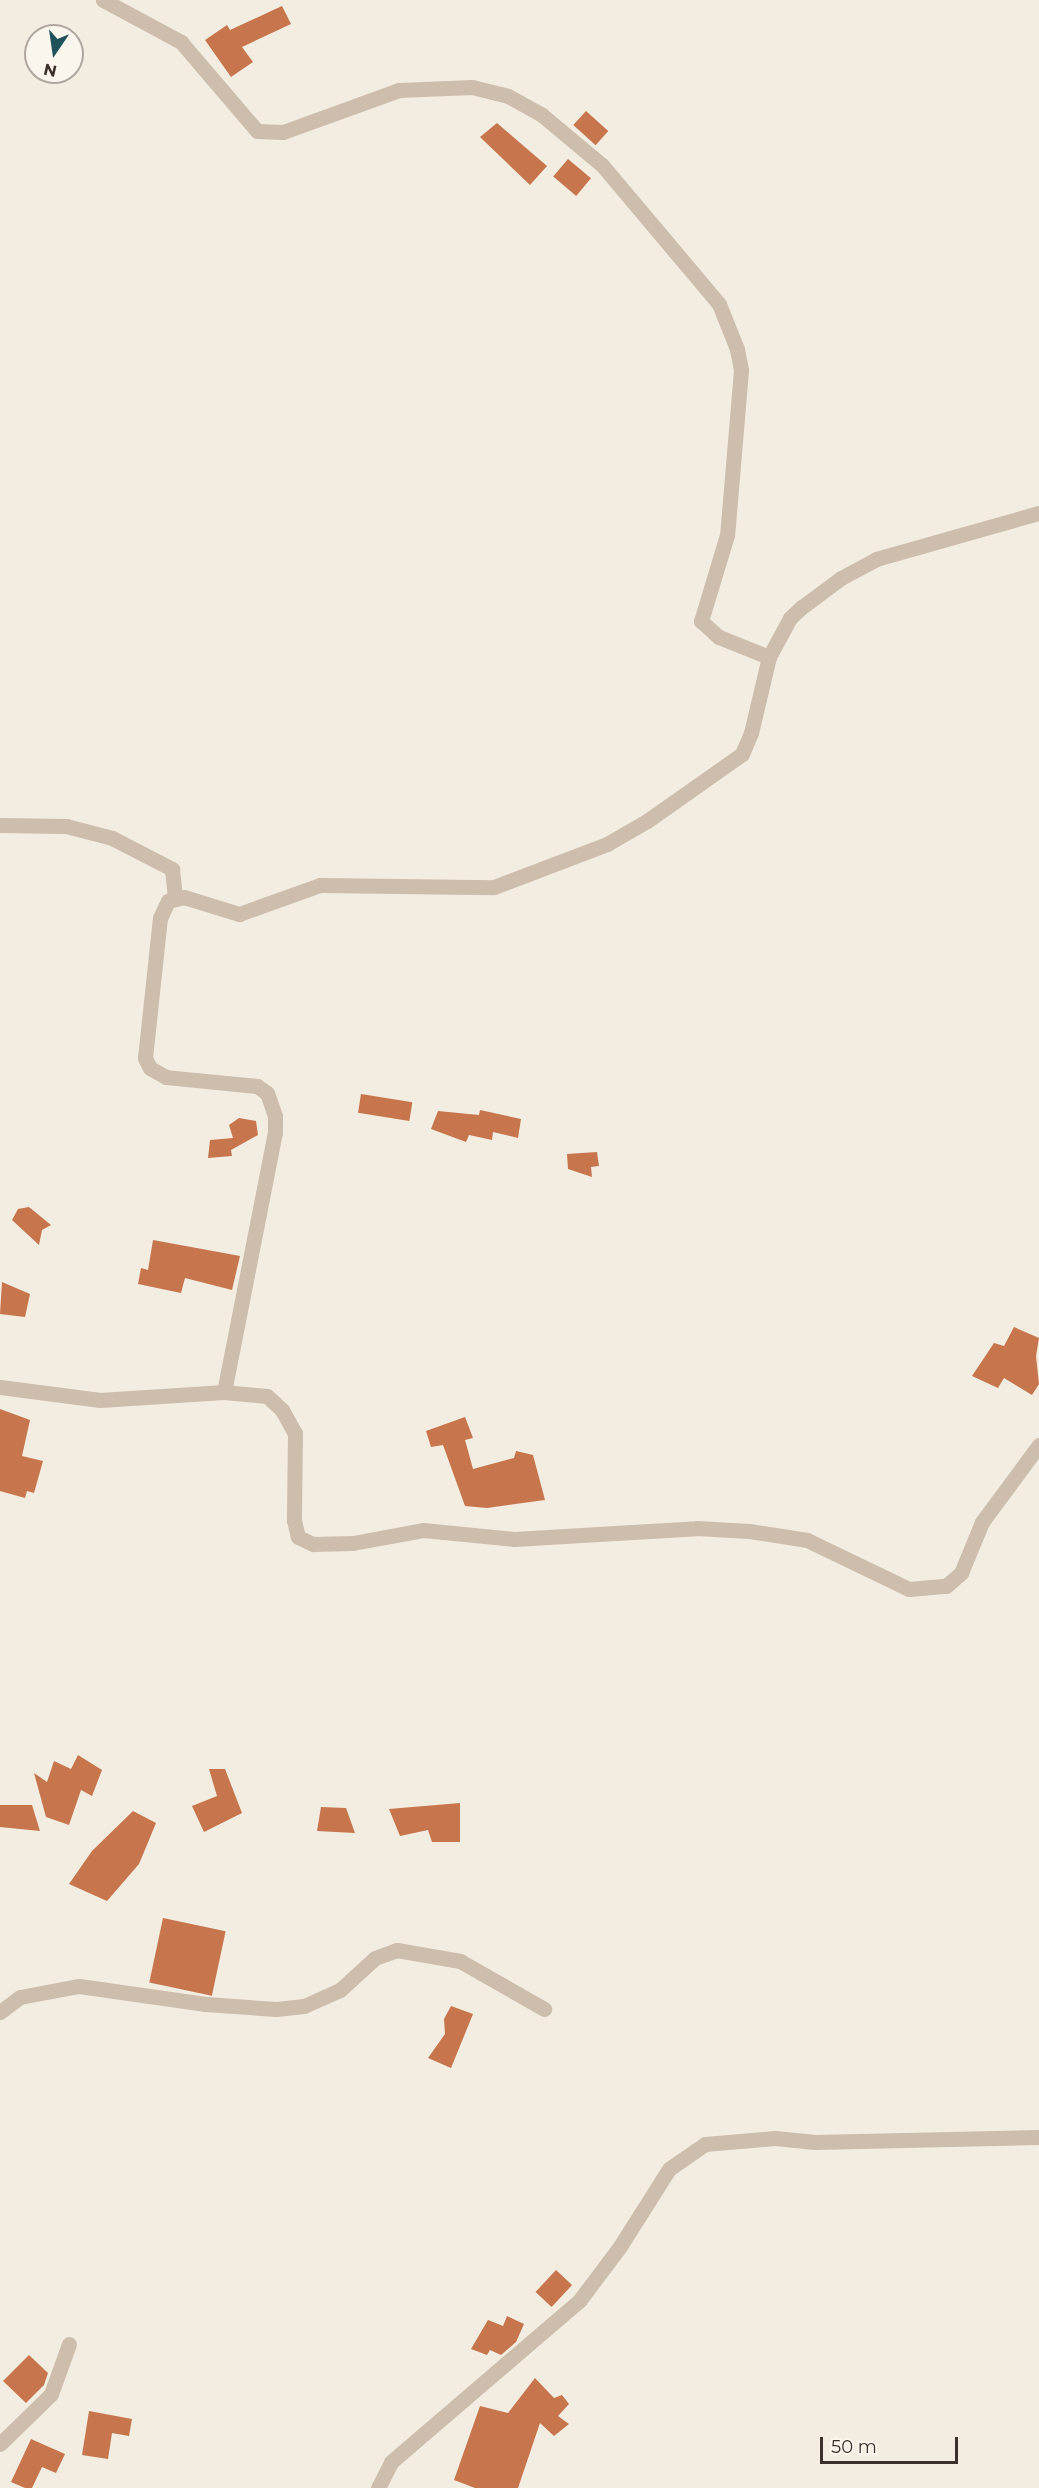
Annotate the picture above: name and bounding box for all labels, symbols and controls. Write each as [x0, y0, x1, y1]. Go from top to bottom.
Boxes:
north arrow [24, 24, 84, 84]
text: N [42, 59, 59, 81]
scale bar [823, 2425, 961, 2463]
text: 50 m [831, 2436, 877, 2458]

